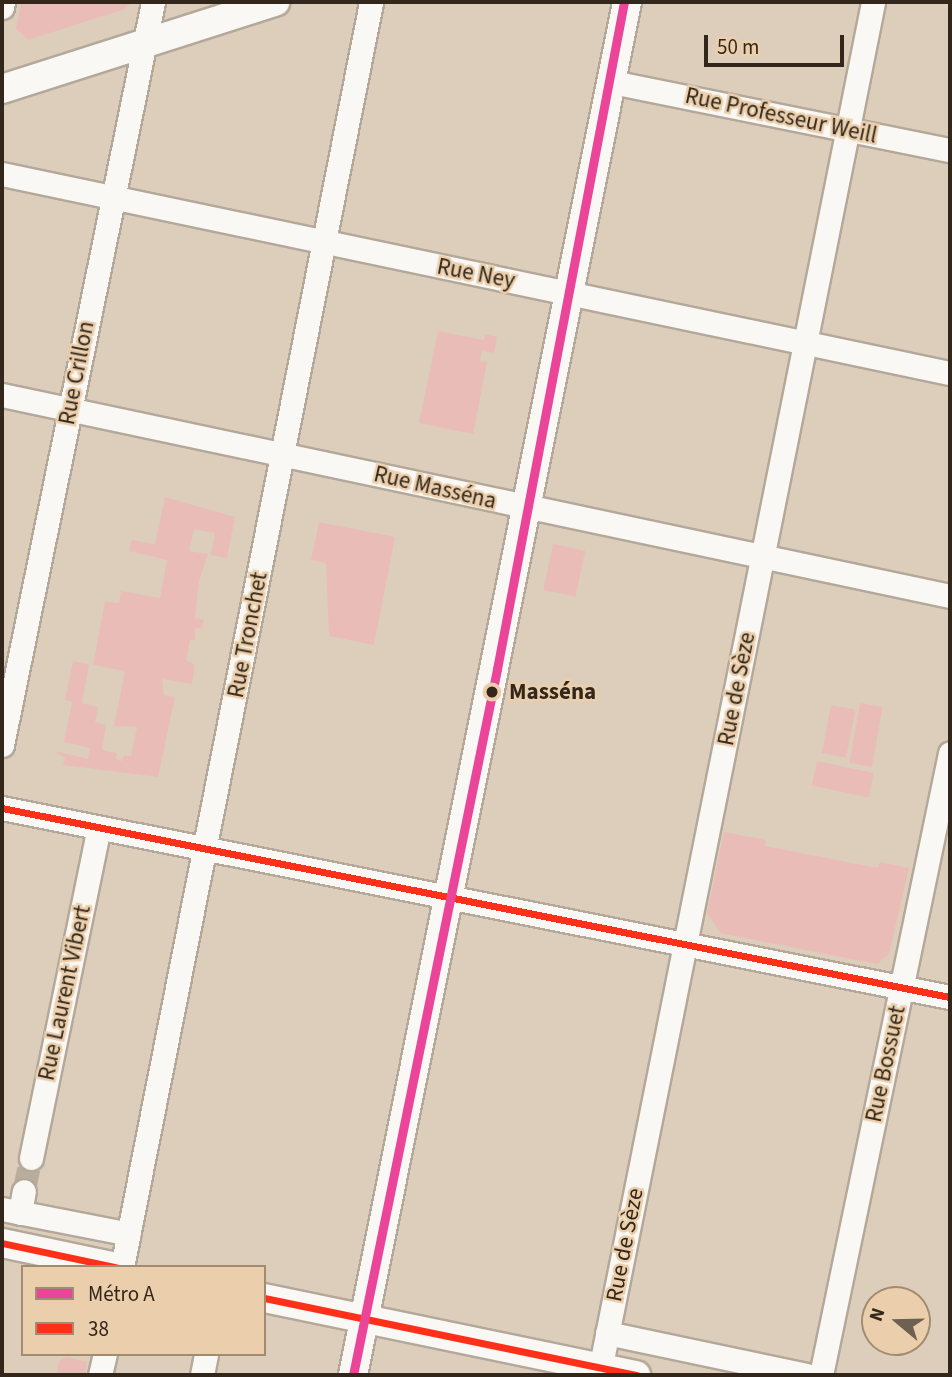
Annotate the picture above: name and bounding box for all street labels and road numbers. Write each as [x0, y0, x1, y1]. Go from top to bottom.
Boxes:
street label: Rue Professeur Weill [683, 82, 879, 150]
street label: Rue Ney [435, 253, 517, 295]
street label: Rue Crillon [53, 319, 101, 427]
street label: Rue Masséna [371, 461, 499, 515]
street label: Rue Tronchet [222, 570, 274, 700]
street label: Rue de Sèze [712, 630, 762, 748]
street label: Rue Laurent Vibert [33, 903, 97, 1083]
street label: Rue Bossuet [860, 1003, 912, 1125]
street label: Rue de Sèze [600, 1186, 650, 1304]

